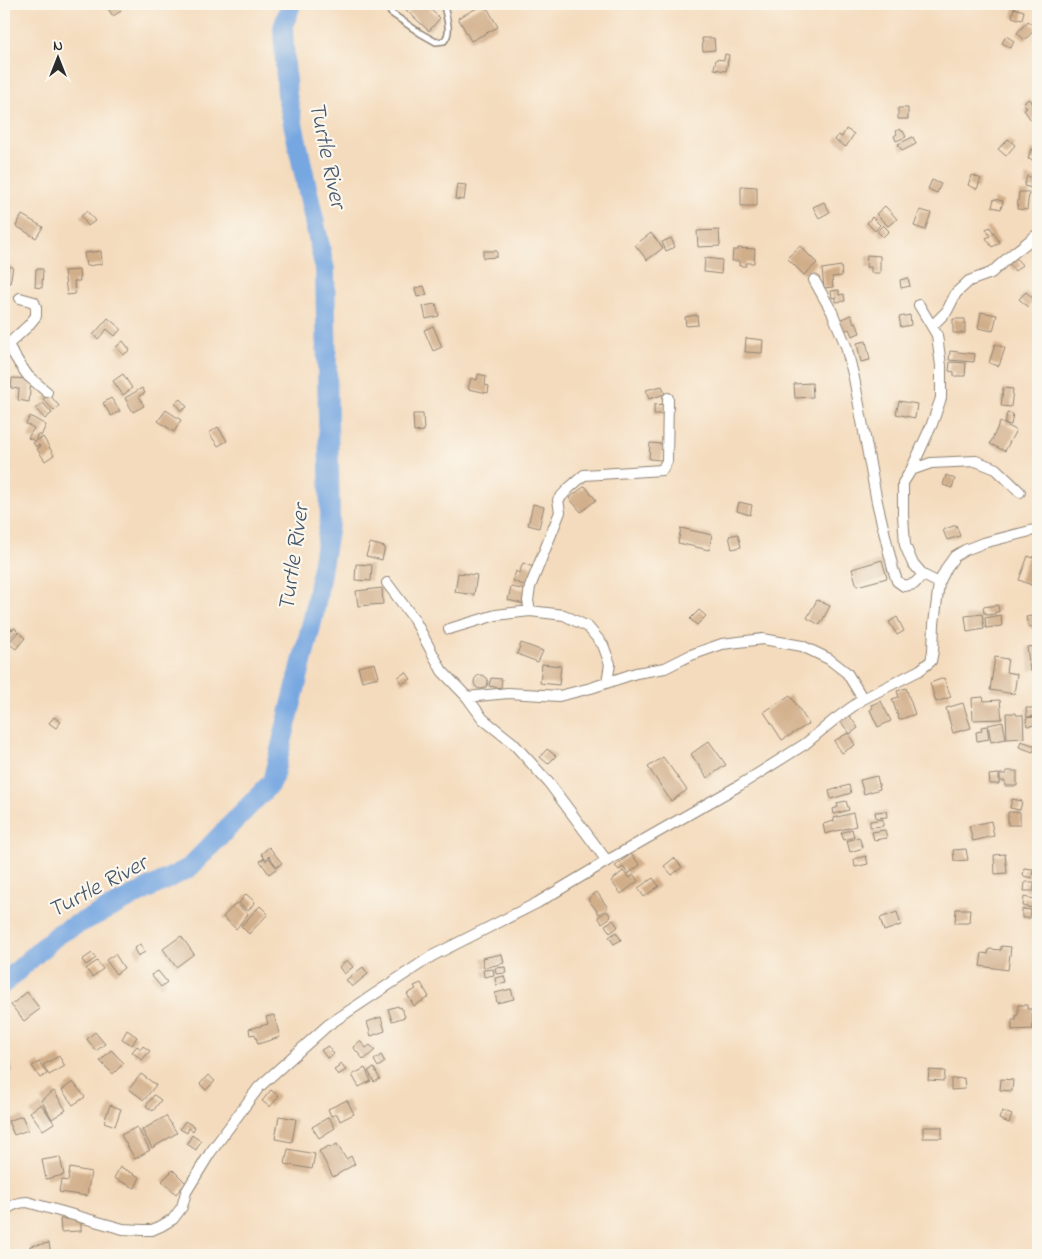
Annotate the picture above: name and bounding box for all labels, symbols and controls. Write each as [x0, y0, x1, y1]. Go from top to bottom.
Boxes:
north arrow [32, 32, 82, 82]
text: N [53, 36, 63, 57]
water label: Turtle River [298, 99, 355, 214]
water label: Turtle River [270, 500, 320, 614]
water label: Turtle River [42, 846, 156, 929]

